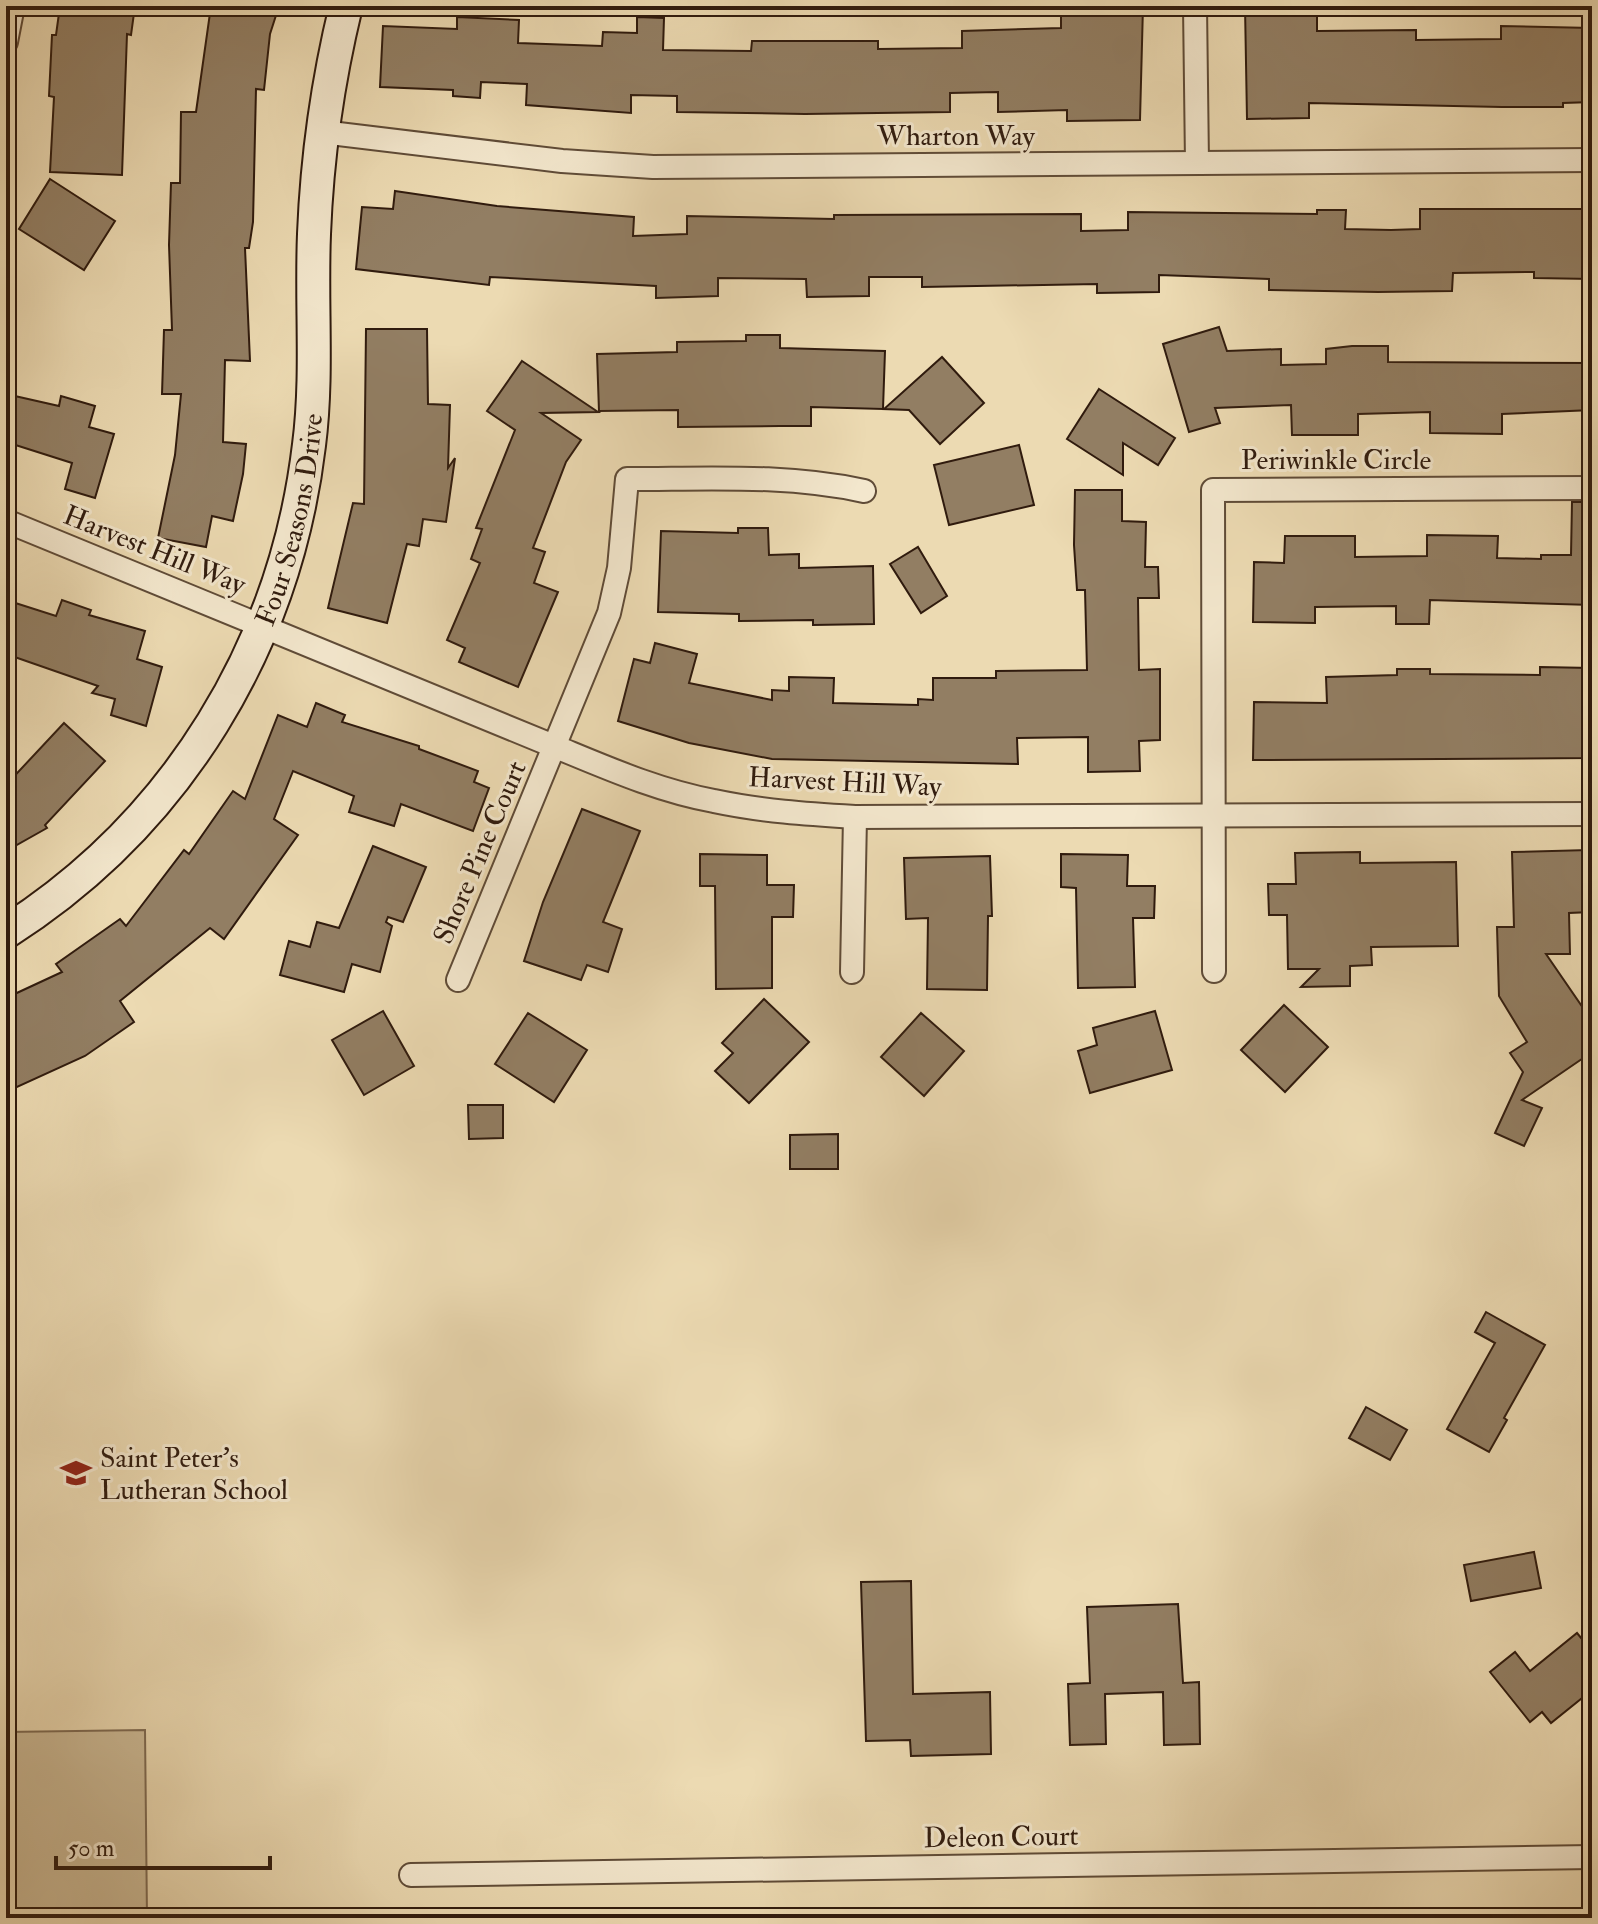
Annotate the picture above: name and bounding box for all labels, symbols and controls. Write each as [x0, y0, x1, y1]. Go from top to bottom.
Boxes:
street label: Wharton Way [876, 119, 1036, 154]
street label: Four Seasons Drive [248, 412, 331, 631]
street label: Periwinkle Circle [1241, 443, 1431, 478]
street label: Harvest Hill Way [58, 498, 251, 603]
street label: Shore Pine Court [426, 756, 535, 949]
street label: Harvest Hill Way [747, 760, 943, 805]
place label: Saint Peter's Lutheran School [100, 1441, 288, 1508]
school or university icon: Saint Peter's Lutheran School [59, 1456, 93, 1490]
street label: Deleon Court [923, 1819, 1079, 1856]
scale bar [56, 1820, 270, 1870]
text: 50 m [68, 1833, 115, 1864]

